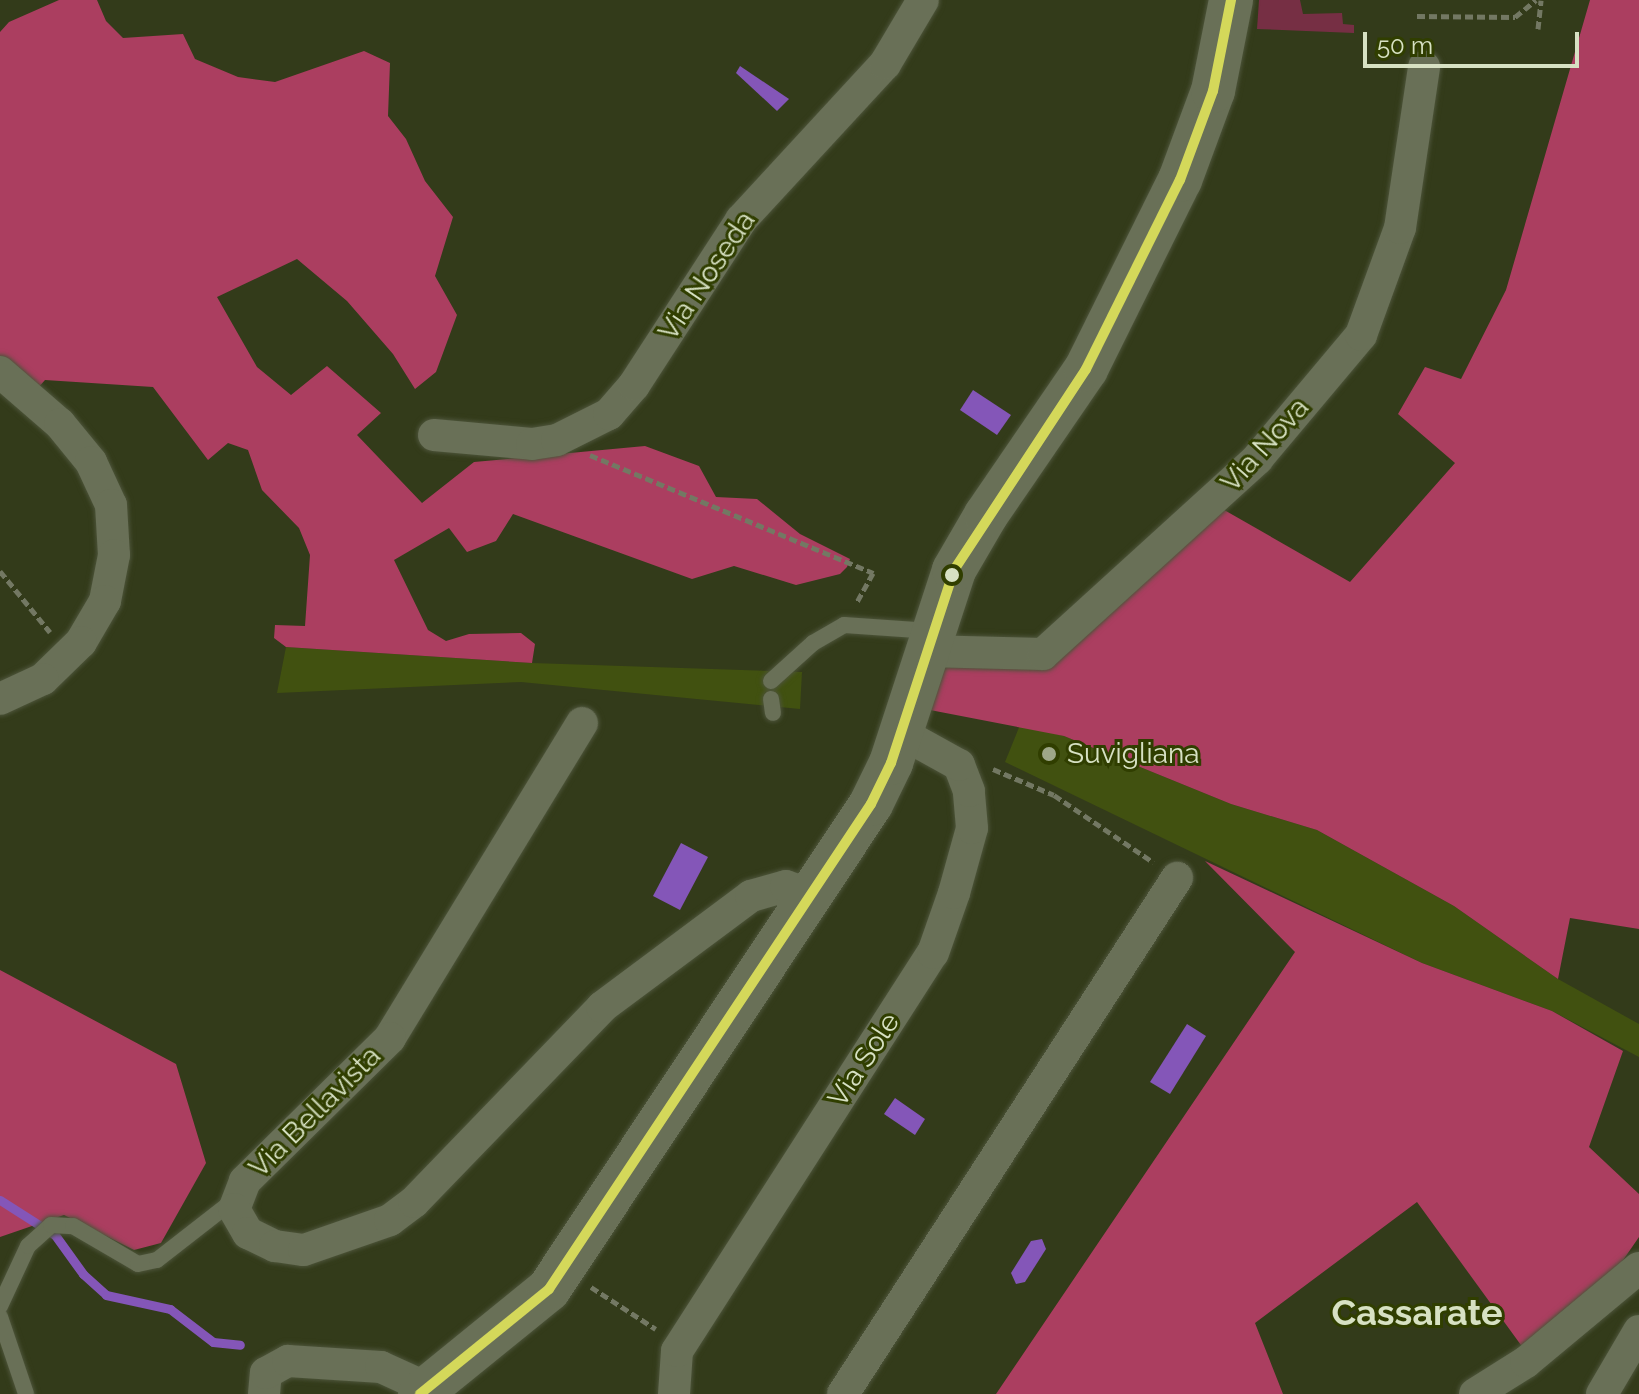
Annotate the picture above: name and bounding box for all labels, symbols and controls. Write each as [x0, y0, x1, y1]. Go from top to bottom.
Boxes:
scale bar [1367, 16, 1583, 66]
text: 50 m [1377, 31, 1433, 60]
street label: Via Noseda [652, 205, 762, 347]
street label: Via Nova [1214, 391, 1316, 499]
unlabelled marker [944, 567, 960, 583]
place label: Suvigliana [1067, 737, 1200, 771]
marker: Suvigliana [1038, 743, 1060, 765]
street label: Via Sole [821, 1007, 907, 1113]
street label: Via Bellavista [242, 1039, 388, 1185]
district label: Cassarate [1331, 1291, 1503, 1335]

